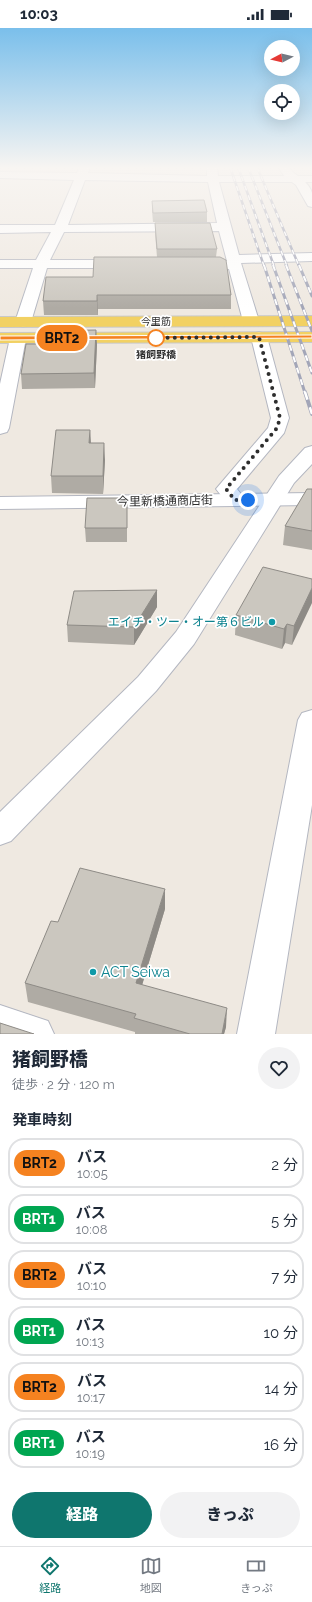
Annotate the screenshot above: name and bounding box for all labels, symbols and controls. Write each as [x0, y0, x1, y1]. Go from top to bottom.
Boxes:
text: 10:03 [20, 5, 58, 23]
north arrow [264, 40, 300, 76]
map controls [264, 40, 300, 120]
button: locate [264, 84, 300, 120]
street label: 今里筋 [141, 316, 171, 327]
line badge: BRT2 [34, 325, 90, 351]
marker: 猪飼野橋 [147, 329, 165, 347]
text: BRT2 [45, 330, 79, 346]
place label: 猪飼野橋 [136, 349, 176, 360]
your location [238, 490, 258, 510]
street label: 今里新橋通商店街 [117, 493, 213, 509]
place label: エイチ・ツー・オー第６ビル [108, 615, 264, 629]
marker: エイチ・ツー・オー第６ビル [267, 617, 277, 627]
place label: ACT Seiwa [101, 964, 170, 980]
marker: ACT Seiwa [88, 967, 98, 977]
button: heart [258, 1047, 300, 1089]
text: 猪飼野橋 [12, 1048, 88, 1070]
text: 徒歩 · 2 分 · 120 m [12, 1077, 115, 1092]
text: 発車時刻 [12, 1111, 72, 1129]
text: バス [77, 1148, 107, 1166]
text: BRT2 [22, 1155, 57, 1171]
text: 2 分 [271, 1156, 298, 1174]
text: 10:05 [77, 1166, 108, 1181]
text: バス [76, 1204, 106, 1222]
text: BRT1 [22, 1211, 56, 1227]
text: 5 分 [271, 1212, 298, 1230]
text: 10:08 [76, 1222, 107, 1237]
text: バス [77, 1260, 107, 1278]
text: BRT2 [22, 1267, 57, 1283]
text: 7 分 [271, 1268, 298, 1286]
text: 10:10 [77, 1278, 106, 1293]
text: バス [76, 1316, 106, 1334]
text: BRT1 [22, 1323, 56, 1339]
text: 10 分 [264, 1324, 298, 1342]
text: 10:13 [76, 1334, 104, 1349]
text: バス [77, 1372, 107, 1390]
text: BRT2 [22, 1379, 57, 1395]
text: 14 分 [265, 1380, 298, 1398]
text: 10:17 [77, 1390, 105, 1405]
text: バス [76, 1428, 106, 1446]
text: BRT1 [22, 1435, 56, 1451]
text: 16 分 [264, 1436, 298, 1454]
text: 10:19 [76, 1446, 105, 1461]
button: 経路 [12, 1492, 152, 1538]
button: きっぷ [160, 1492, 300, 1538]
tab: 経路 [39, 1555, 61, 1595]
tab: 地図 [140, 1555, 162, 1595]
tab: きっぷ [240, 1555, 273, 1595]

